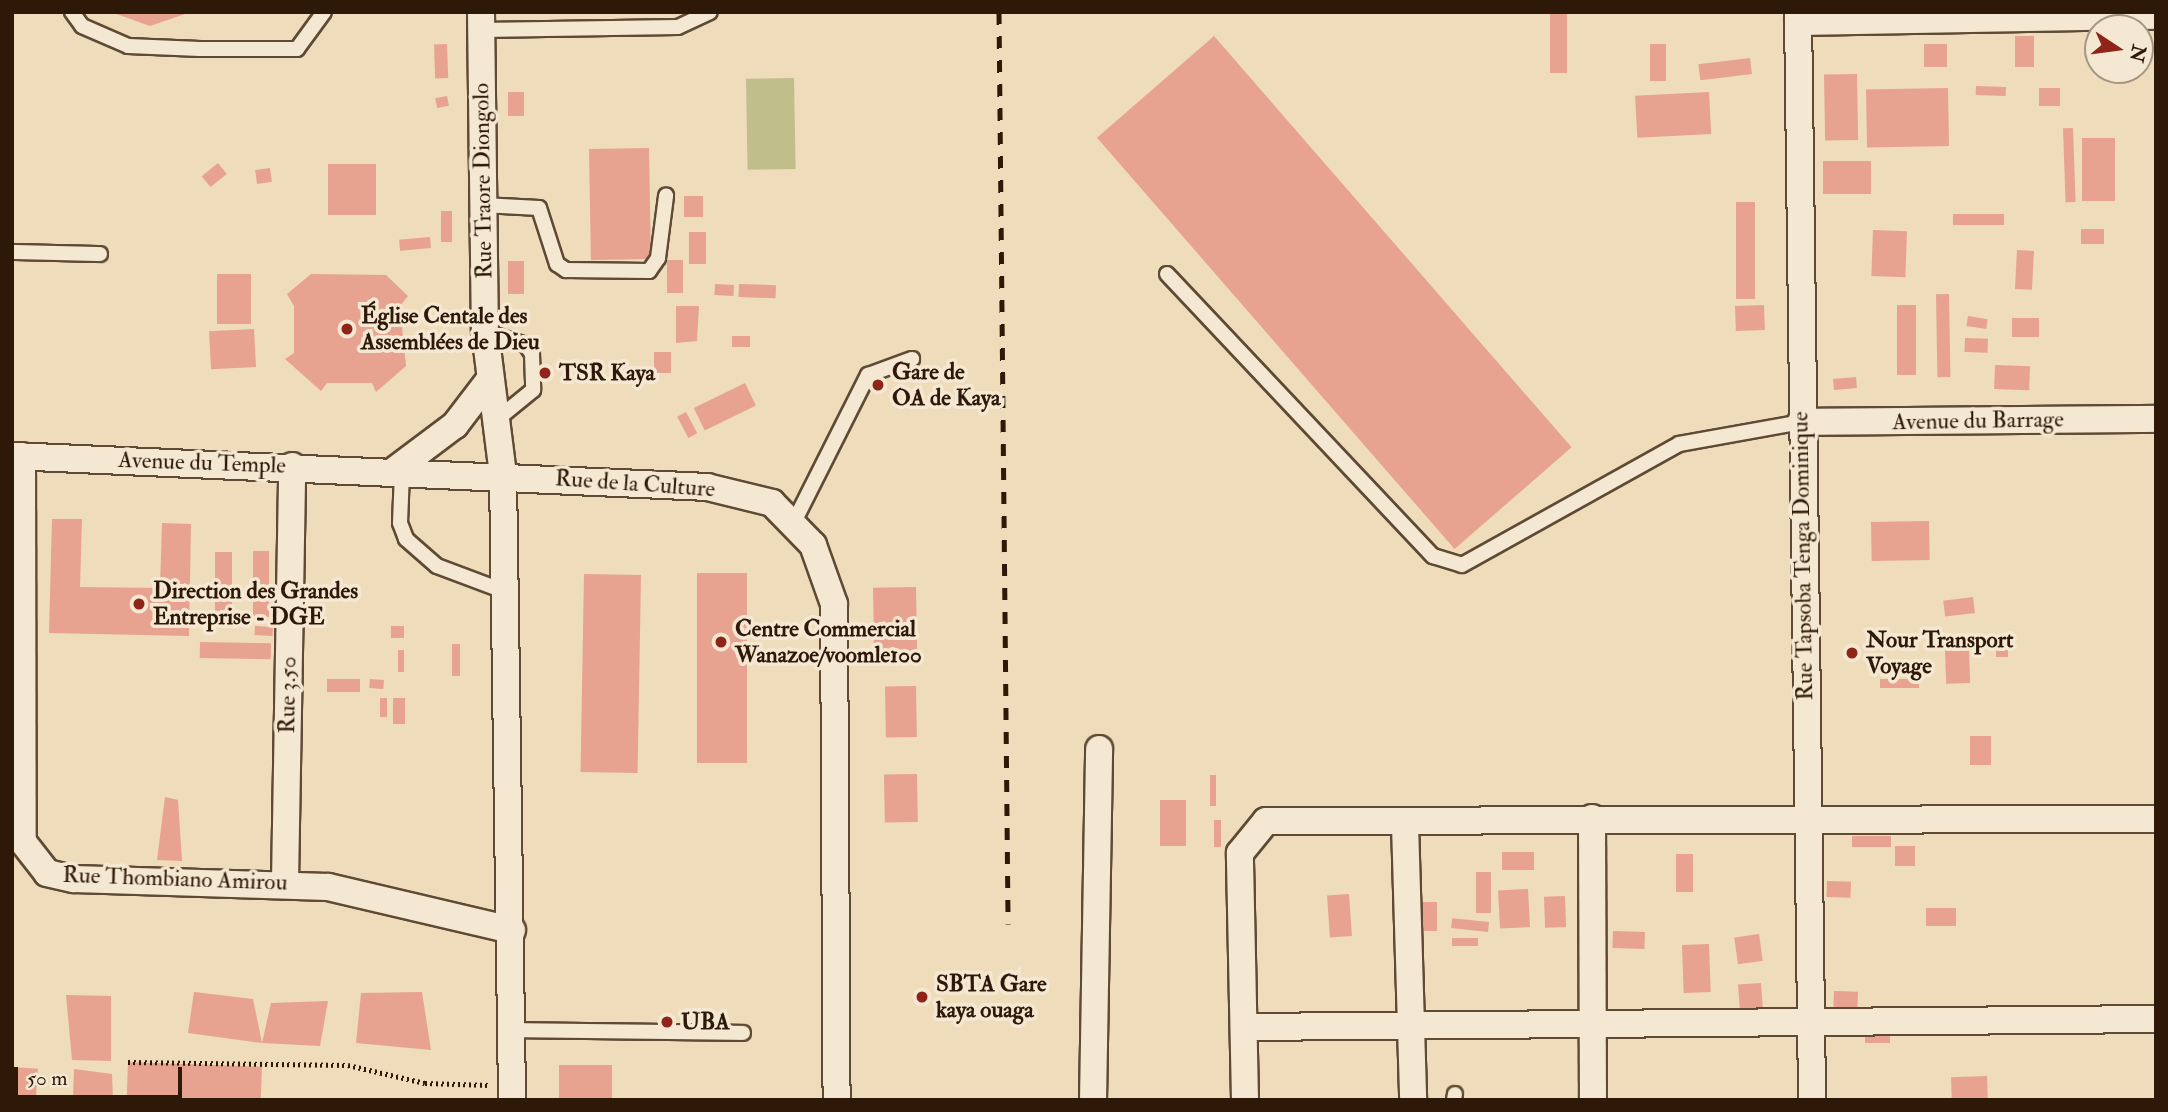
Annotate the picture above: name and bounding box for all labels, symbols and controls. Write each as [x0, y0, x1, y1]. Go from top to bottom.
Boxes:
north arrow [2084, 14, 2154, 84]
text: N [2124, 42, 2151, 64]
street label: Rue Traore Diongolo [467, 83, 499, 279]
place label: Église Centale des Assemblées de Dieu [361, 302, 540, 356]
marker: Église Centale des Assemblées de Dieu [339, 321, 355, 337]
place label: Gare de OA de Kaya [892, 358, 1000, 412]
place label: TSR Kaya [559, 359, 655, 387]
marker: TSR Kaya [537, 365, 553, 381]
marker: Gare de OA de Kaya [870, 377, 886, 393]
street label: Avenue du Barrage [1892, 406, 2064, 436]
street label: Rue Tapsoba Tenga Dominique [1787, 411, 1819, 701]
street label: Avenue du Temple [118, 446, 286, 480]
street label: Rue de la Culture [554, 465, 716, 503]
place label: Direction des Grandes Entreprise - DGE [153, 577, 358, 631]
marker: Direction des Grandes Entreprise - DGE [131, 596, 147, 612]
place label: Centre Commercial Wanazoe/voomle100 [735, 615, 922, 669]
place label: Nour Transport Voyage [1866, 626, 2014, 680]
marker: Centre Commercial Wanazoe/voomle100 [713, 634, 729, 650]
marker: Nour Transport Voyage [1844, 645, 1860, 661]
street label: Rue 3.50 [274, 656, 302, 734]
street label: Rue Thombiano Amirou [62, 861, 288, 897]
place label: SBTA Gare kaya ouaga [936, 970, 1047, 1024]
marker: SBTA Gare kaya ouaga [914, 989, 930, 1005]
place label: UBA [681, 1008, 730, 1036]
marker: UBA [659, 1014, 675, 1030]
scale bar [18, 1052, 186, 1096]
text: 50 m [27, 1065, 68, 1092]

